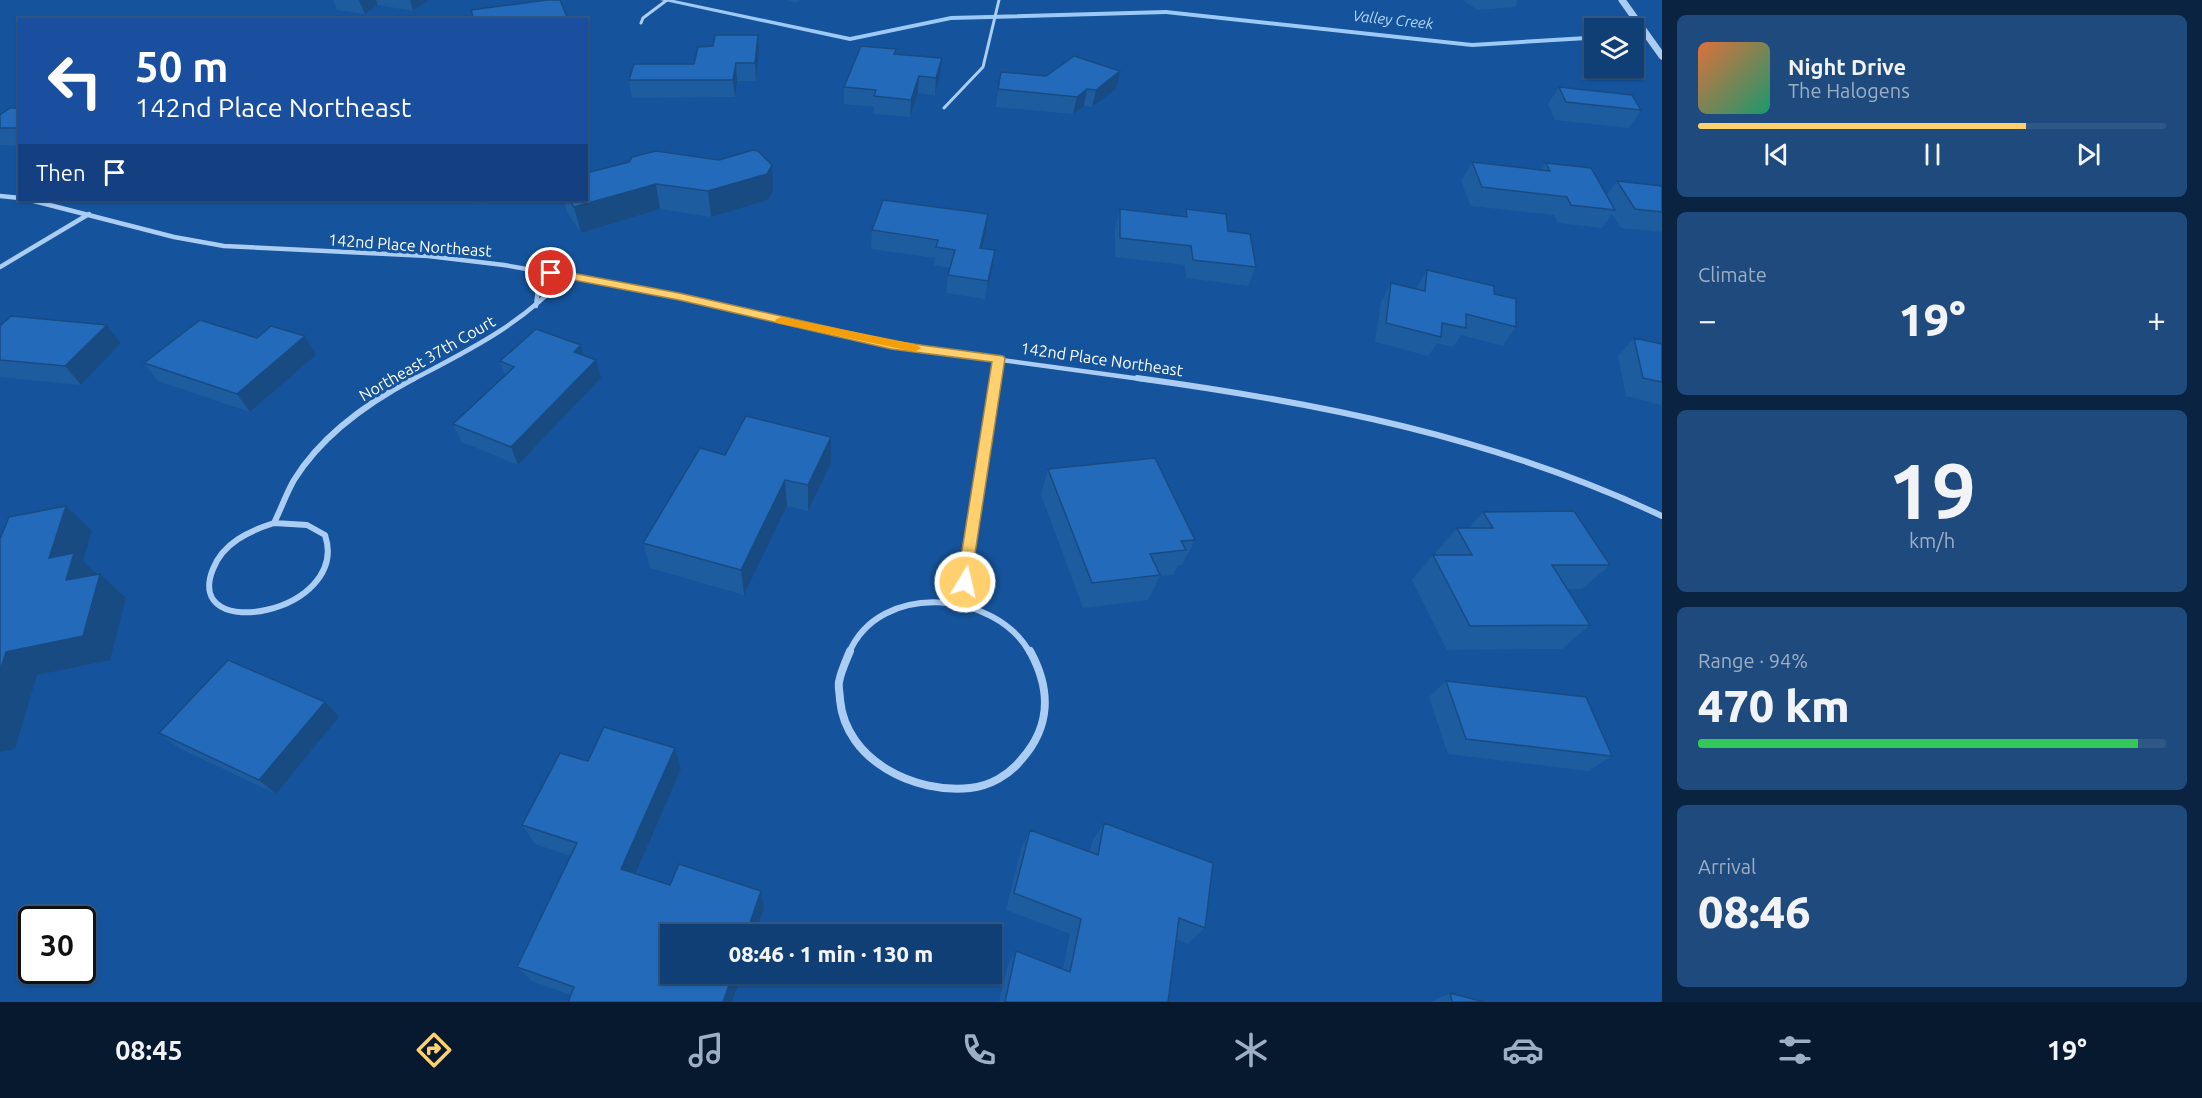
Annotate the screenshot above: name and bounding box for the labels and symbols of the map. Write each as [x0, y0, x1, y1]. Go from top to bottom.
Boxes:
water label: Valley Creek [1352, 7, 1435, 32]
street label: 142nd Place Northeast [328, 230, 493, 260]
pin [525, 247, 576, 298]
street label: Northeast 37th Court [356, 311, 499, 404]
street label: 142nd Place Northeast [1020, 339, 1185, 379]
position arrow [933, 550, 997, 614]
speed limit sign: 30 [18, 906, 96, 984]

